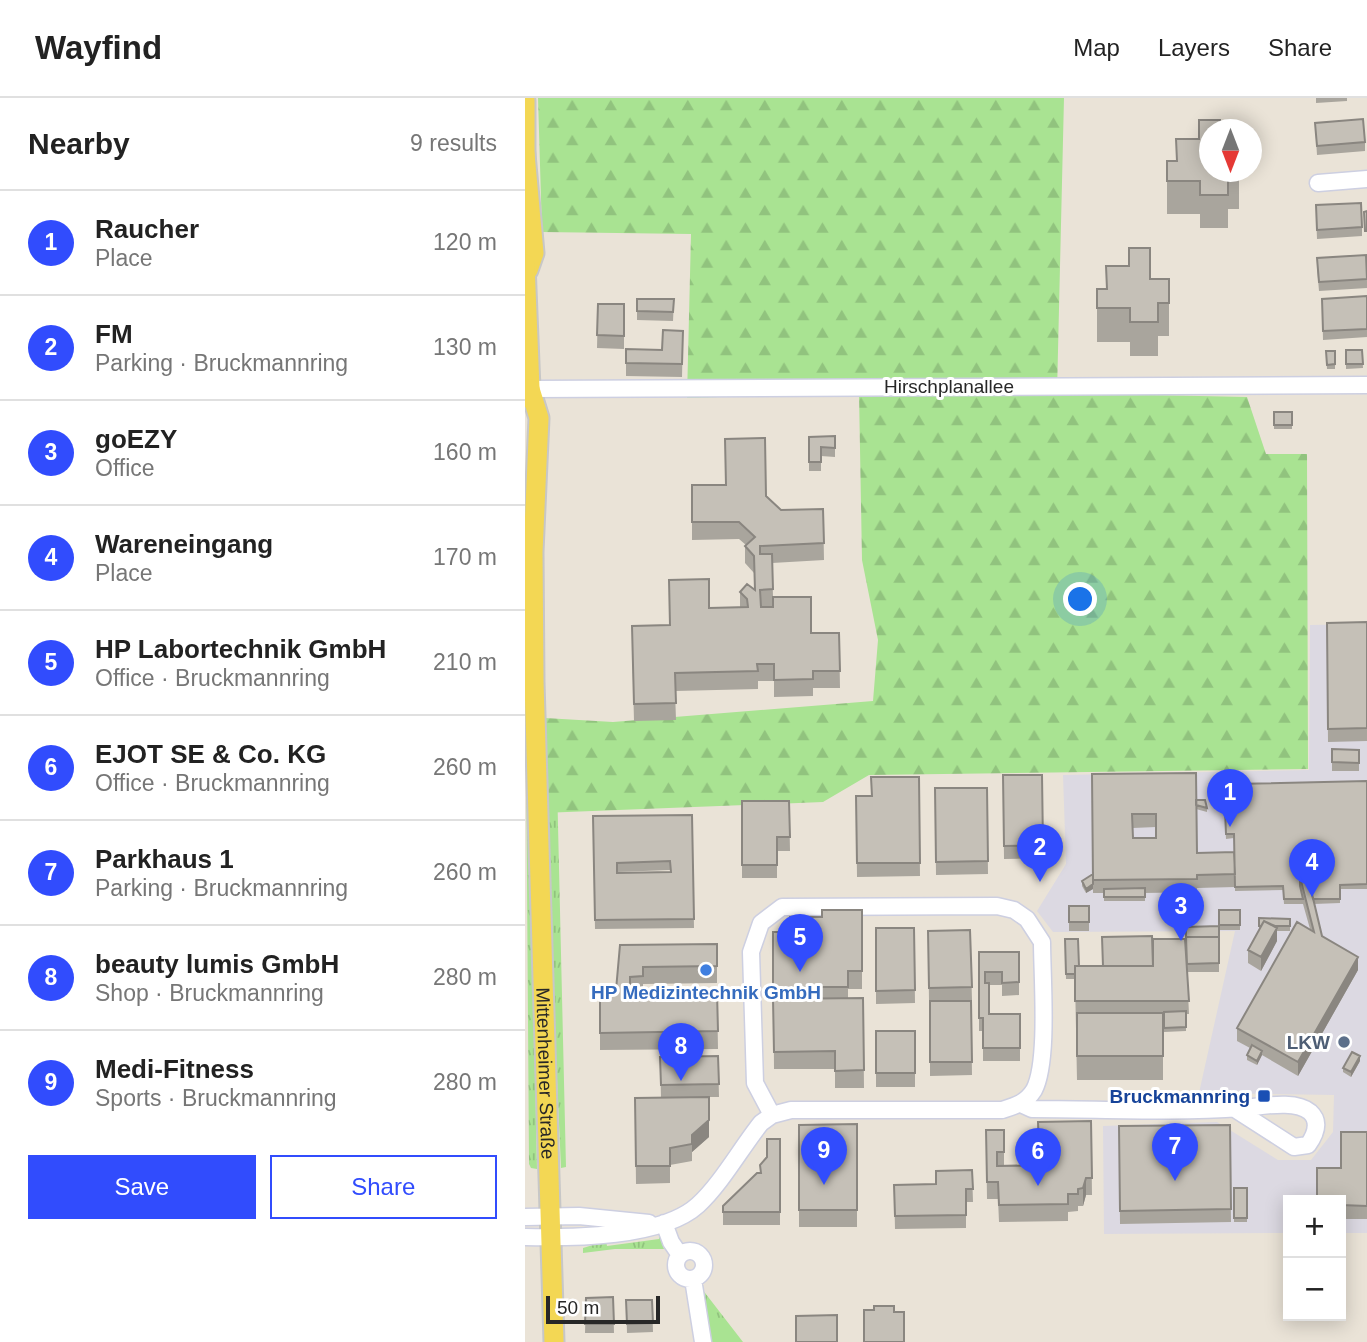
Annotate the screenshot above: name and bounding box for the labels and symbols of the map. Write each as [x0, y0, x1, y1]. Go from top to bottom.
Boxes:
north arrow [1199, 119, 1262, 182]
street label: Hirschplanallee [884, 376, 1014, 397]
your location [1063, 582, 1097, 616]
pin: 1 [1207, 769, 1253, 827]
pin: 2 [1017, 824, 1063, 882]
pin: 4 [1289, 839, 1335, 897]
pin: 3 [1158, 883, 1204, 941]
pin: 5 [777, 914, 823, 972]
marker: HP Medizintechnik GmbH [698, 962, 714, 978]
place label: HP Medizintechnik GmbH [591, 982, 821, 1003]
street label: Mittenheimer Straße [532, 987, 558, 1160]
pin: 8 [658, 1023, 704, 1081]
place label: LKW [1287, 1032, 1330, 1053]
marker: LKW [1336, 1034, 1352, 1050]
place label: Bruckmannring [1110, 1086, 1250, 1107]
marker: Bruckmannring [1256, 1088, 1272, 1104]
pin: 7 [1152, 1123, 1198, 1181]
pin: 9 [801, 1127, 847, 1185]
pin: 6 [1015, 1128, 1061, 1186]
scale bar [546, 1293, 660, 1325]

